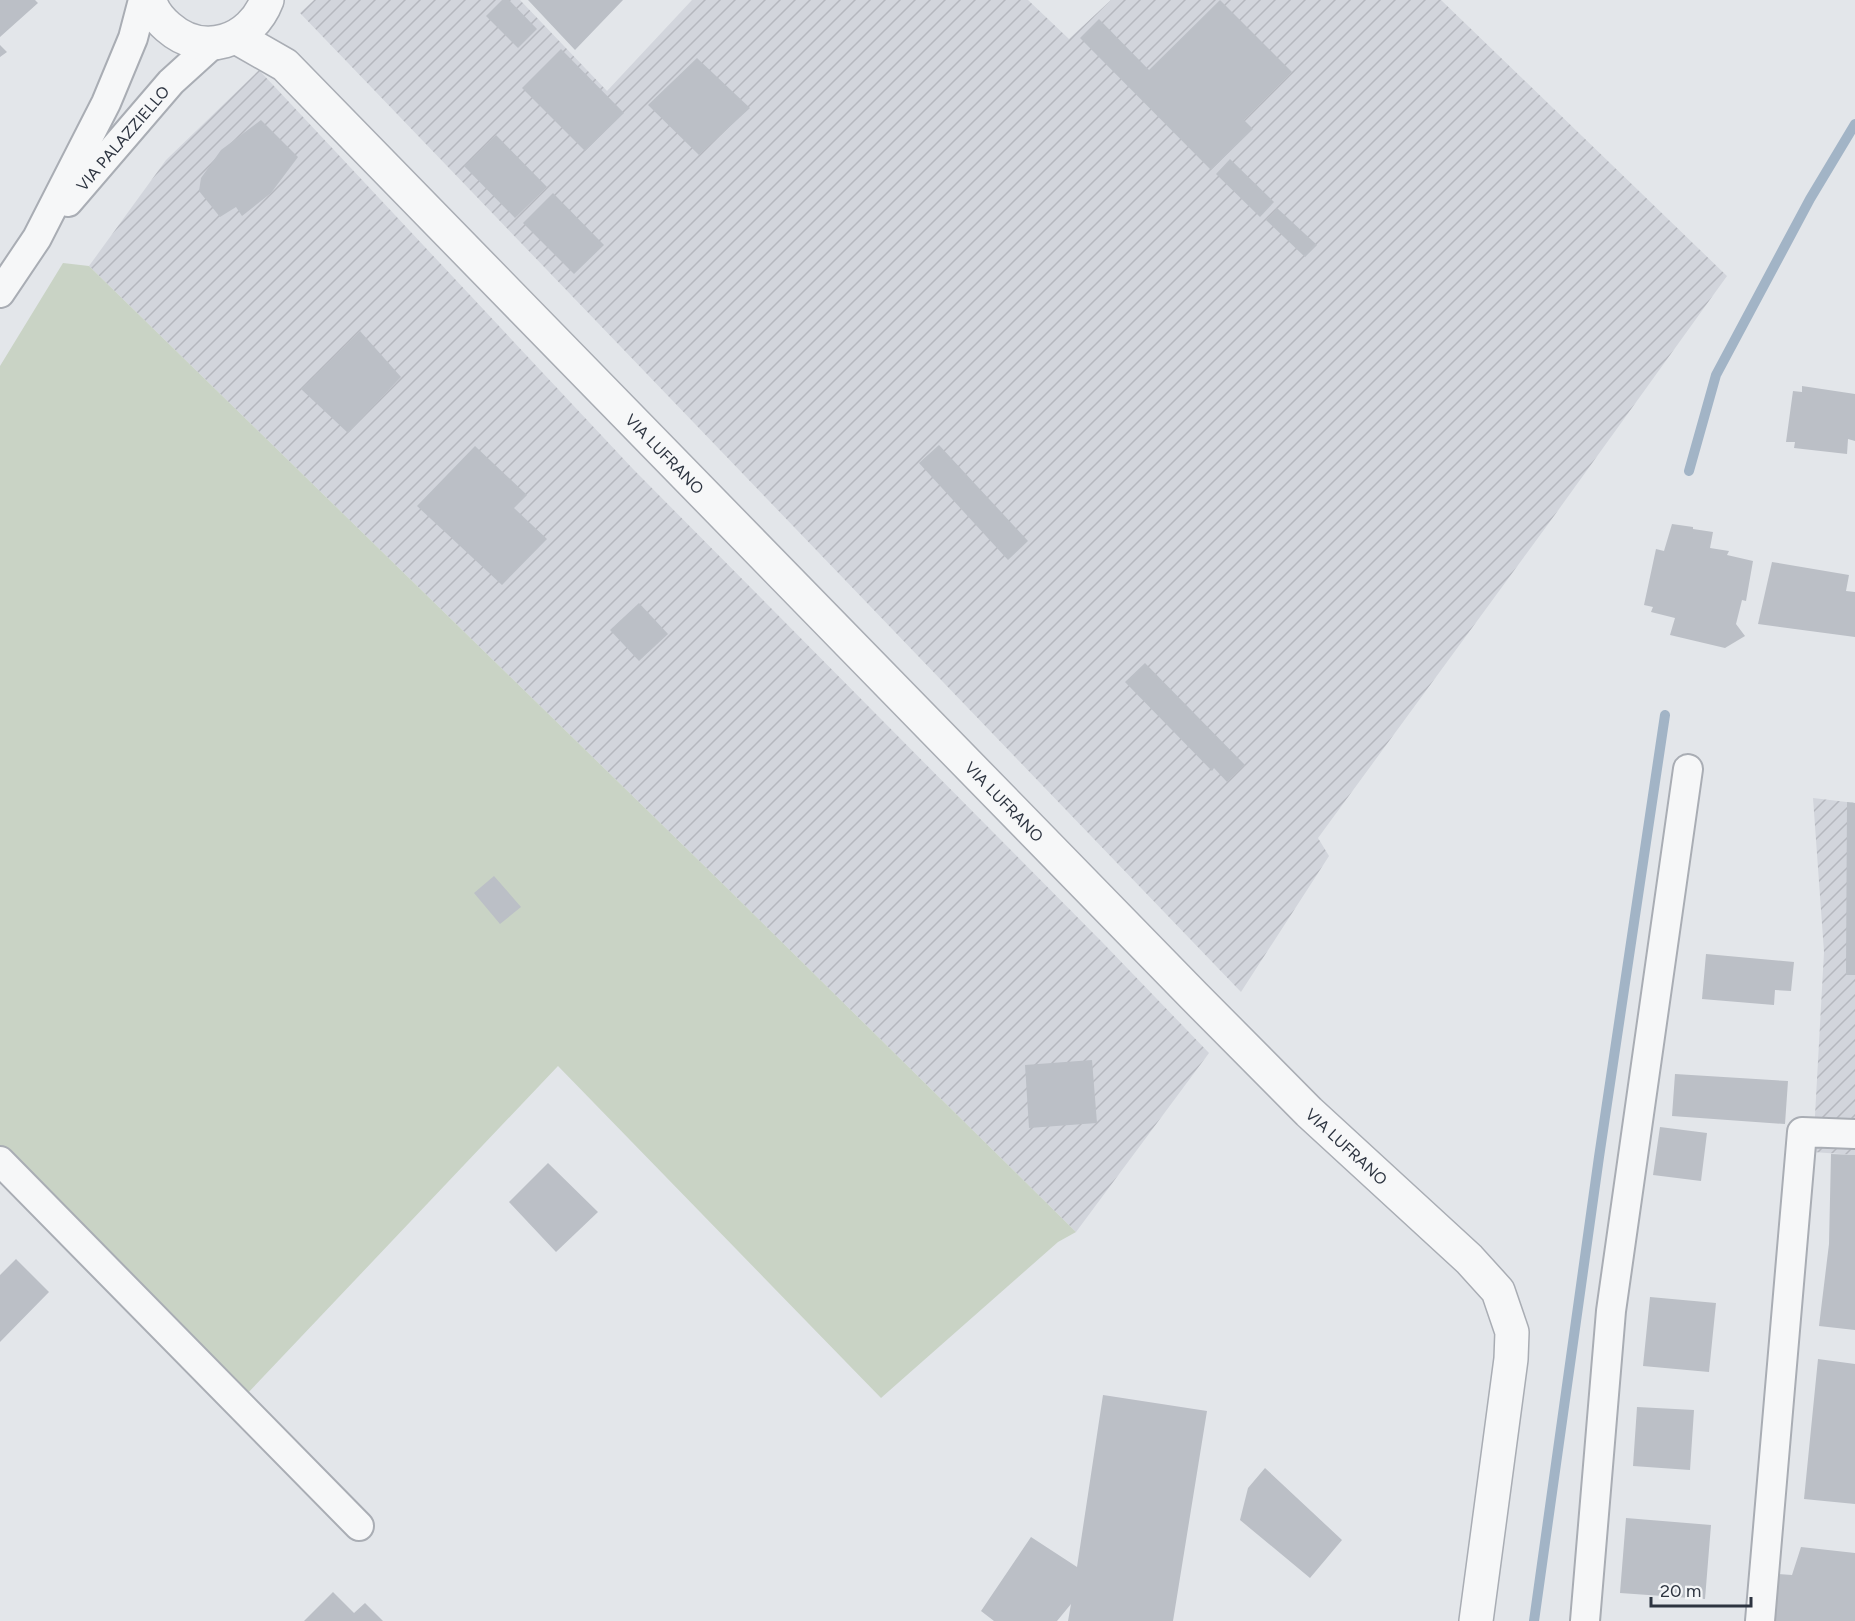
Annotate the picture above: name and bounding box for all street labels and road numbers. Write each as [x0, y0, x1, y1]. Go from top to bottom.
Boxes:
street label: VIA PALAZZIELLO [72, 82, 173, 195]
street label: VIA LUFRANO [622, 410, 708, 498]
street label: VIA LUFRANO [961, 758, 1047, 846]
street label: VIA LUFRANO [1302, 1104, 1391, 1189]

